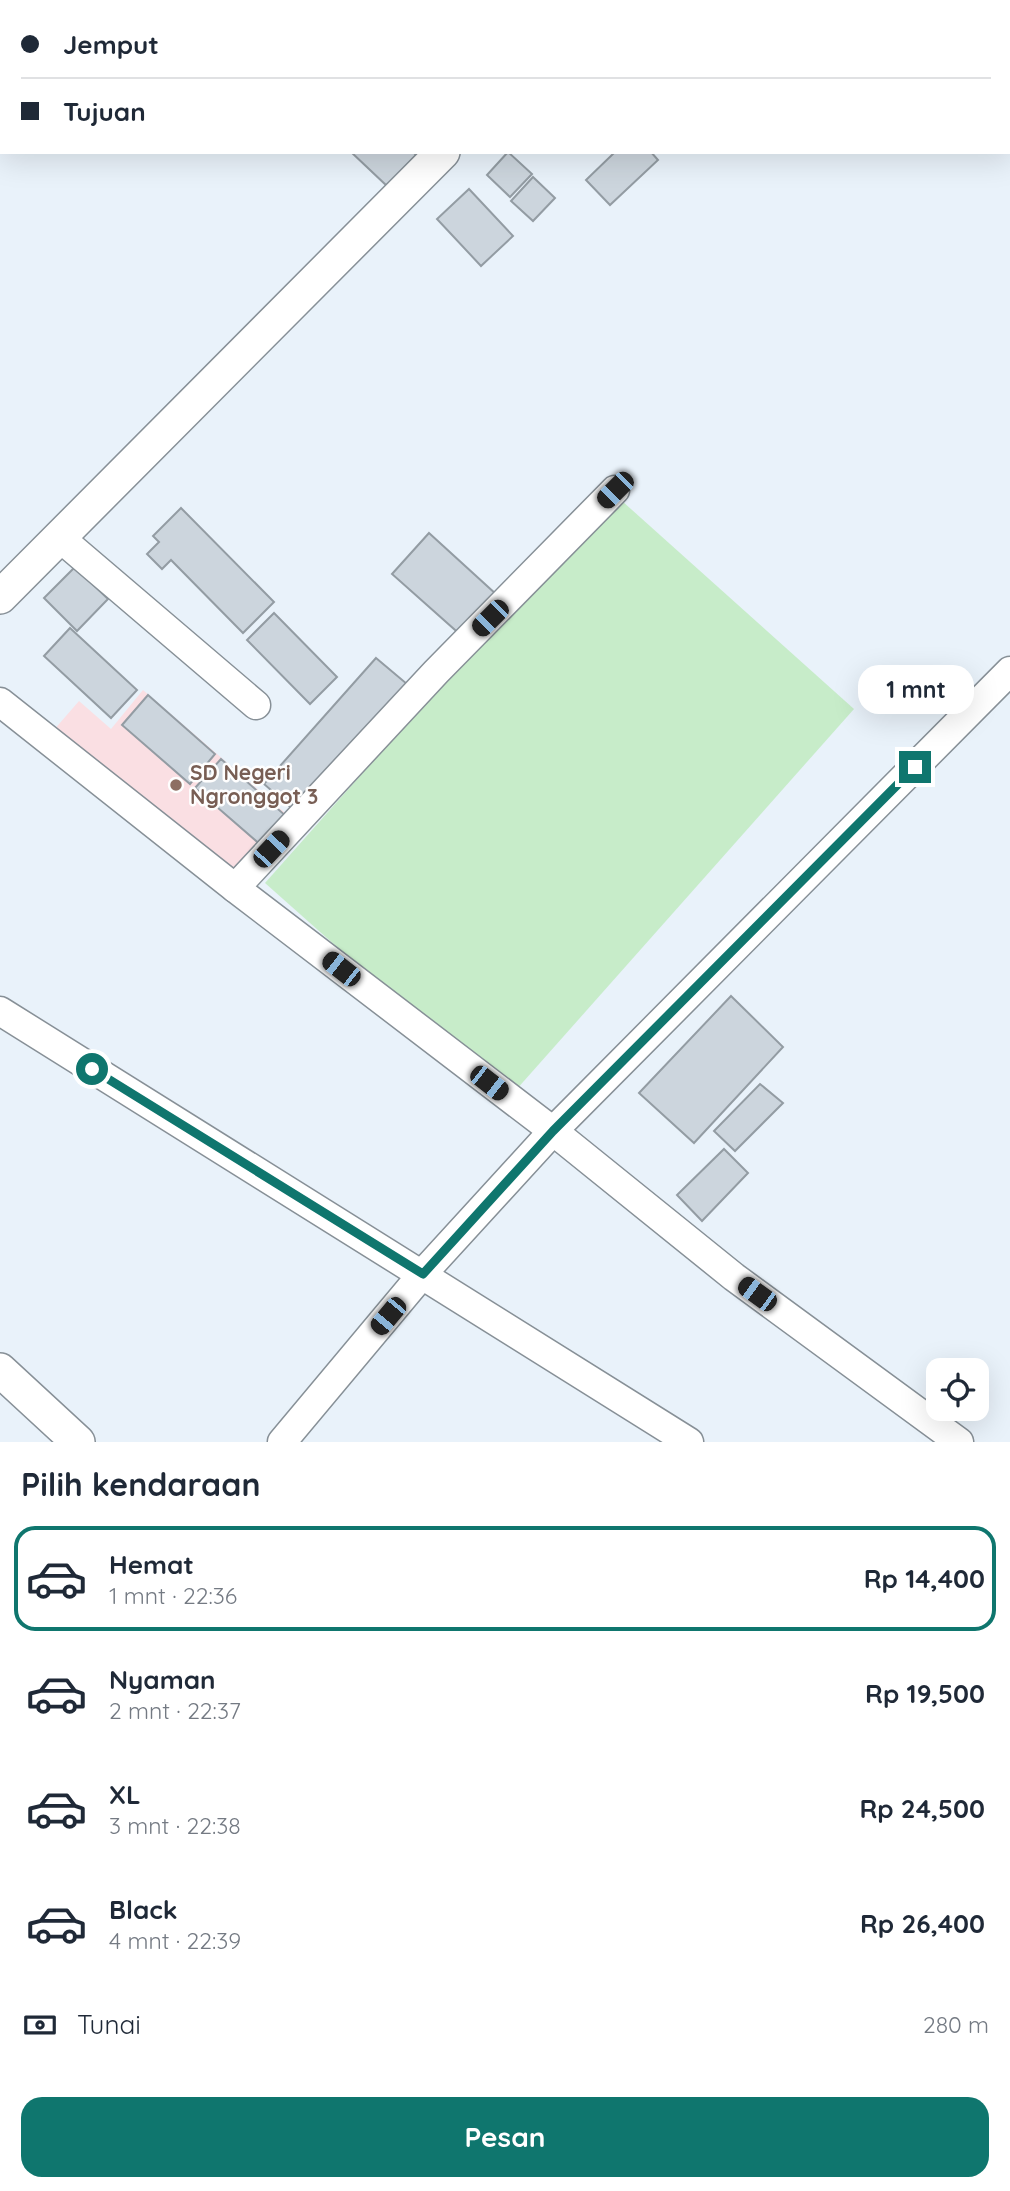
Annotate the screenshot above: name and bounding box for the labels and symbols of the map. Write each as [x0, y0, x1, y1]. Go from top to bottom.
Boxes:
car [593, 468, 638, 512]
car [468, 596, 513, 640]
callout: 1 mnt [857, 666, 973, 714]
route end [899, 751, 931, 783]
place label: SD Negeri Ngronggot 3 [190, 759, 318, 809]
marker: SD Negeri Ngronggot 3 [168, 777, 184, 793]
car [249, 826, 294, 872]
car [318, 948, 365, 990]
route start [76, 1053, 108, 1085]
car [466, 1062, 513, 1104]
car [734, 1273, 781, 1315]
car [367, 1293, 410, 1339]

